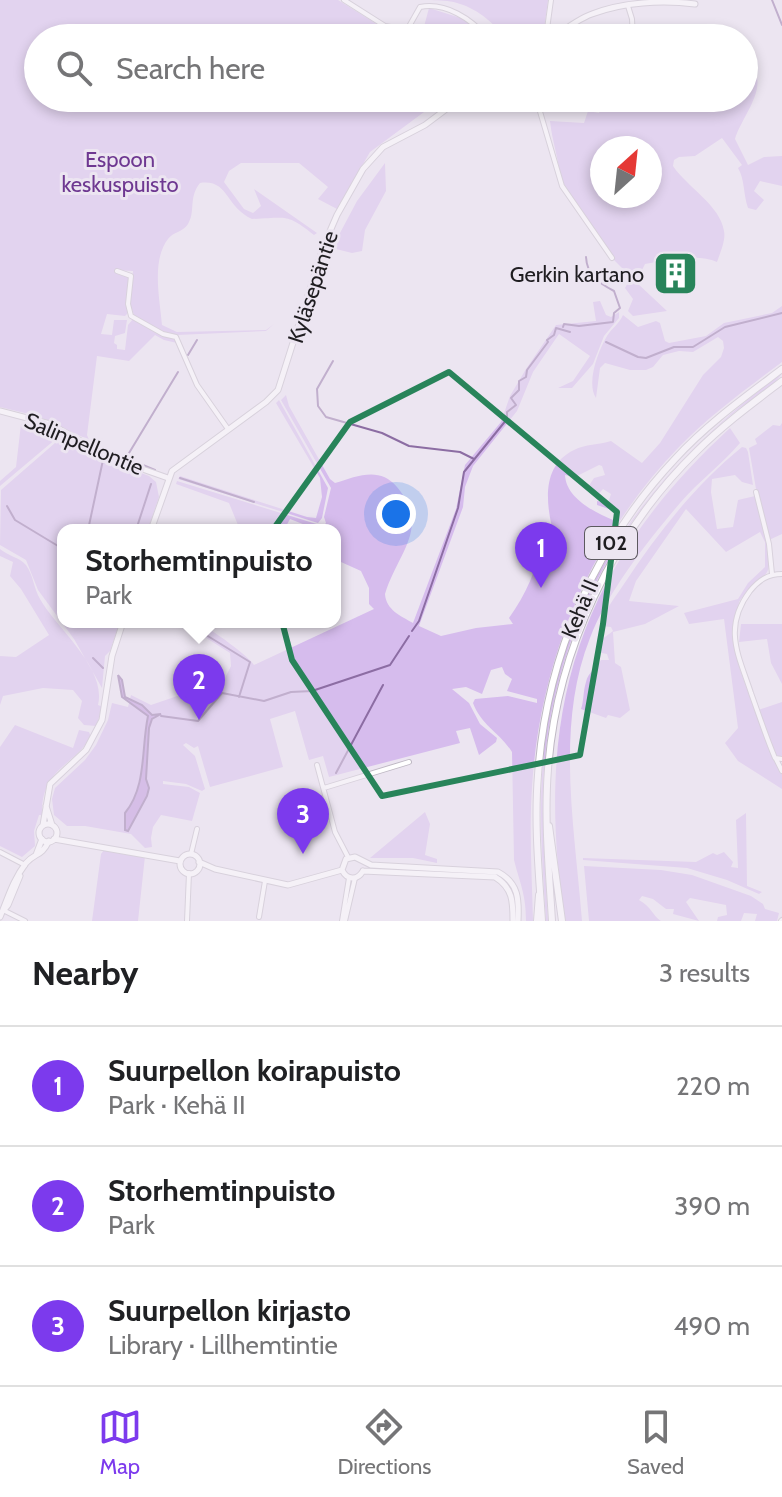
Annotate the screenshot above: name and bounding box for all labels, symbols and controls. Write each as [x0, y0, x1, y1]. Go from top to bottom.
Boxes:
search box [24, 24, 758, 112]
icon: search [52, 46, 96, 90]
text: Search here [116, 50, 265, 87]
north arrow [590, 136, 662, 208]
park label: Espoon keskuspuisto [61, 146, 179, 198]
street label: Kyläsepäntie [282, 227, 344, 347]
building icon: Gerkin kartano [651, 250, 699, 298]
place label: Gerkin kartano [510, 261, 644, 288]
street label: Salinpellontie [20, 407, 148, 481]
your location [376, 494, 416, 534]
pin: 1 [515, 522, 567, 588]
popup [57, 524, 341, 628]
road number: 102 [585, 527, 637, 559]
text: Storhemtinpuisto [85, 542, 313, 579]
street label: Kehä II [556, 575, 604, 643]
text: Park [85, 579, 132, 611]
pin: 2 [173, 654, 225, 720]
pin: 3 [277, 788, 329, 854]
text: Nearby [32, 952, 139, 994]
text: 3 results [659, 957, 750, 989]
text: Suurpellon koirapuisto [108, 1052, 401, 1089]
text: 1 [53, 1070, 63, 1102]
text: 220 m [676, 1070, 750, 1102]
text: Park · Kehä II [108, 1089, 246, 1121]
text: Storhemtinpuisto [108, 1172, 335, 1209]
text: 2 [51, 1190, 65, 1222]
text: 390 m [674, 1190, 750, 1222]
text: Park [108, 1209, 155, 1241]
text: Suurpellon kirjasto [108, 1292, 351, 1329]
text: 3 [51, 1310, 65, 1342]
text: 490 m [673, 1310, 750, 1342]
text: Library · Lillhemtintie [108, 1329, 338, 1361]
tab: Map [98, 1405, 142, 1480]
tab: Directions [337, 1405, 431, 1480]
tab: Saved [627, 1405, 684, 1480]

